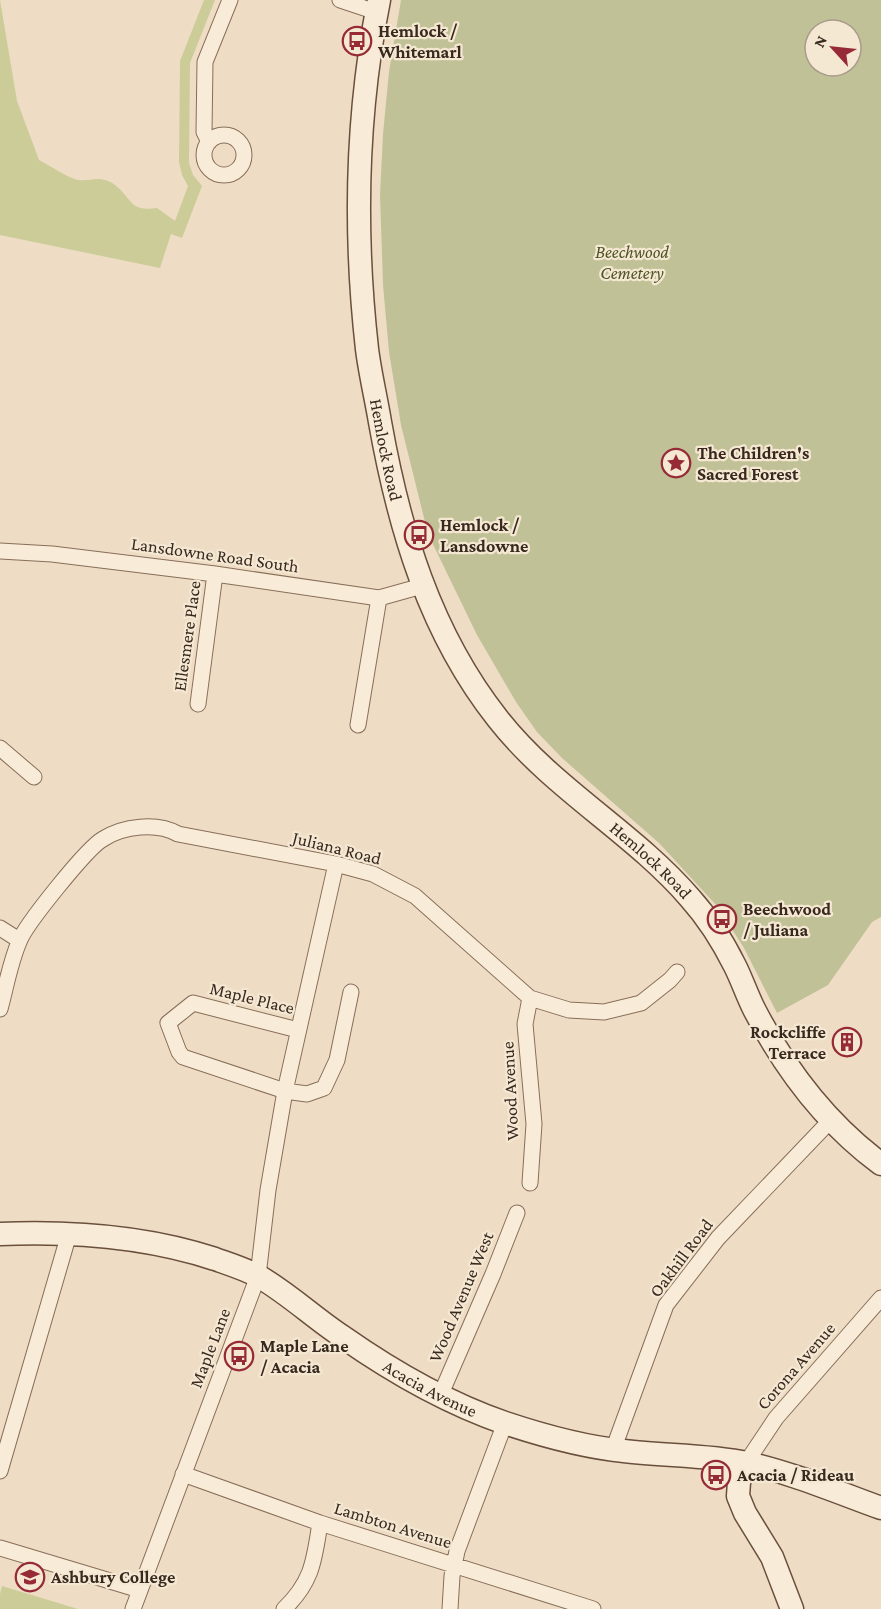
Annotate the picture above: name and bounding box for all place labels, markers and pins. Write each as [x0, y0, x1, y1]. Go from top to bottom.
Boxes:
place label: Hemlock / Whitemarl [377, 21, 462, 62]
bus stop icon: Hemlock / Whitemarl [341, 25, 373, 57]
place label: The Children's Sacred Forest [697, 443, 809, 484]
place icon: The Children's Sacred Forest [660, 447, 692, 479]
place label: Hemlock / Lansdowne [440, 515, 528, 556]
bus stop icon: Hemlock / Lansdowne [403, 519, 435, 551]
place label: Beechwood / Juliana [743, 899, 831, 940]
bus stop icon: Beechwood / Juliana [706, 903, 738, 935]
place label: Rockcliffe Terrace [750, 1022, 826, 1063]
building icon: Rockcliffe Terrace [831, 1026, 863, 1058]
place label: Maple Lane / Acacia [260, 1336, 349, 1377]
bus stop icon: Maple Lane / Acacia [223, 1340, 255, 1372]
bus stop icon: Acacia / Rideau [700, 1459, 732, 1491]
place label: Acacia / Rideau [736, 1465, 855, 1485]
school or university icon: Ashbury College [14, 1561, 46, 1593]
place label: Ashbury College [50, 1567, 175, 1587]

